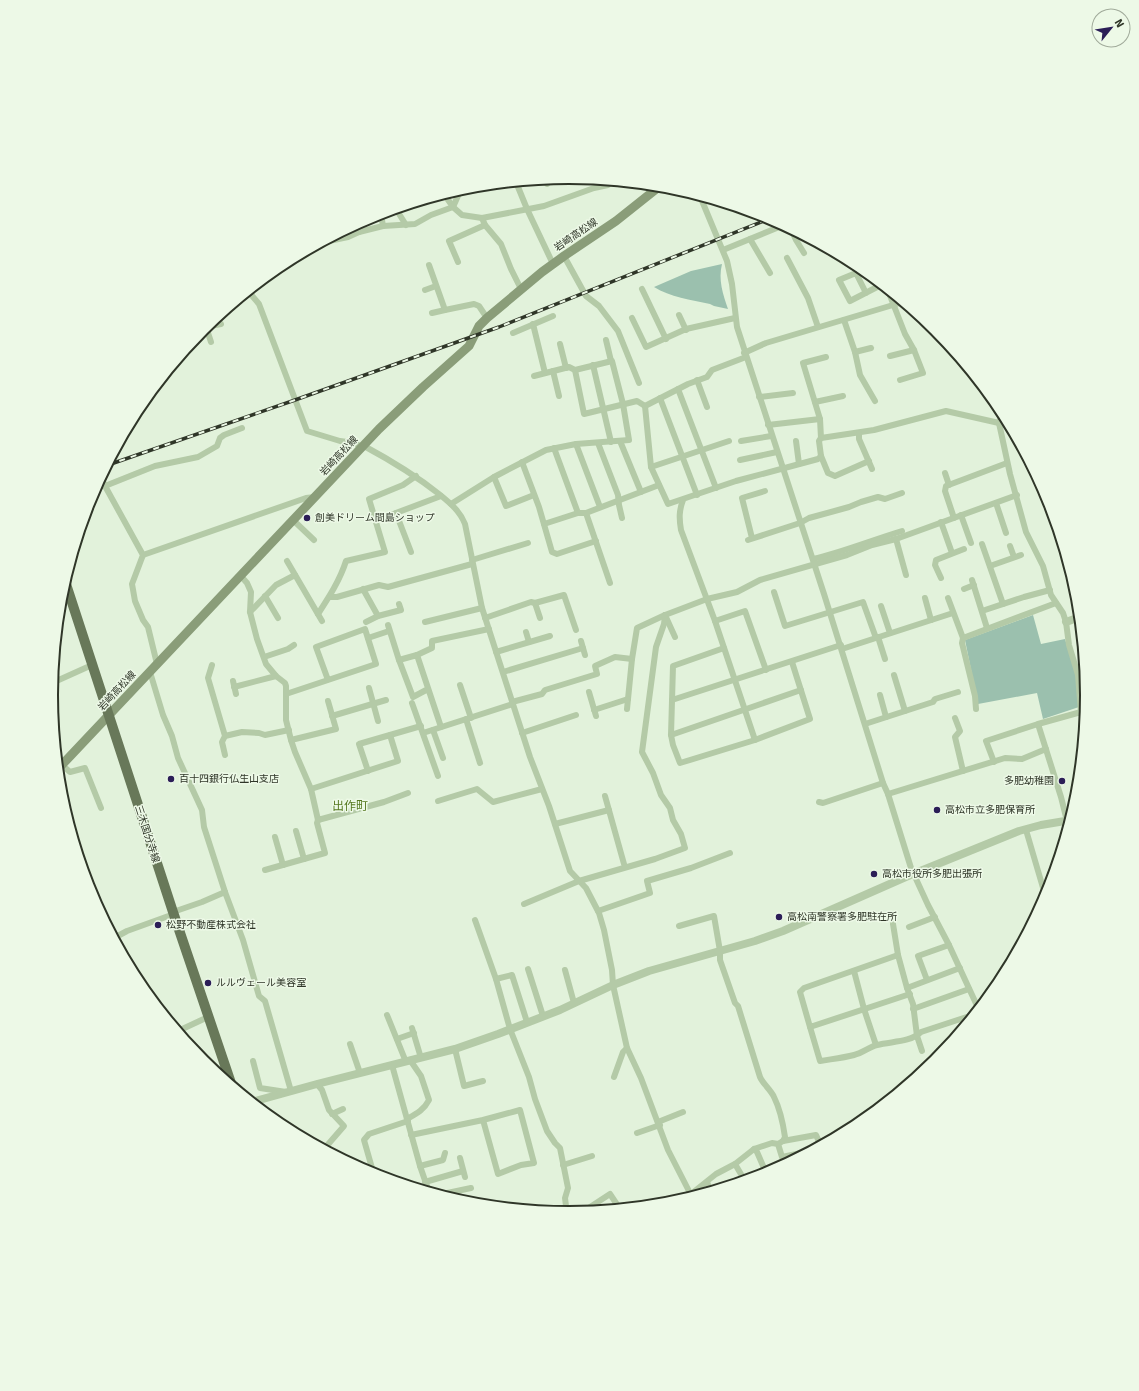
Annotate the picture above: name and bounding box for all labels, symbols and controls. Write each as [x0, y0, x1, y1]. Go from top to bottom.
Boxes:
north arrow [1091, 8, 1131, 48]
text: N [1112, 17, 1127, 30]
street label: 岩崎高松線 [552, 216, 600, 254]
street label: 岩崎高松線 [318, 434, 360, 478]
place label: 創美ドリーム間島ショップ [315, 512, 435, 524]
marker: 創美ドリーム間島ショップ [302, 513, 312, 523]
street label: 岩崎高松線 [96, 669, 138, 713]
place label: 百十四銀行仏生山支店 [179, 773, 279, 785]
marker: 百十四銀行仏生山支店 [166, 774, 176, 784]
place label: 多肥幼稚園 [1004, 775, 1054, 787]
marker: 多肥幼稚園 [1057, 776, 1067, 786]
district label: 出作町 [332, 799, 368, 814]
street label: 三木国分寺線 [132, 804, 162, 864]
place label: 高松市立多肥保育所 [945, 804, 1035, 816]
marker: 高松市立多肥保育所 [932, 805, 942, 815]
place label: 高松市役所多肥出張所 [882, 868, 982, 880]
marker: 高松市役所多肥出張所 [869, 869, 879, 879]
place label: 高松南警察署多肥駐在所 [787, 911, 897, 923]
marker: 高松南警察署多肥駐在所 [774, 912, 784, 922]
place label: 松野不動産株式会社 [166, 919, 256, 931]
marker: 松野不動産株式会社 [153, 920, 163, 930]
place label: ルルヴェール美容室 [216, 977, 306, 989]
marker: ルルヴェール美容室 [203, 978, 213, 988]

